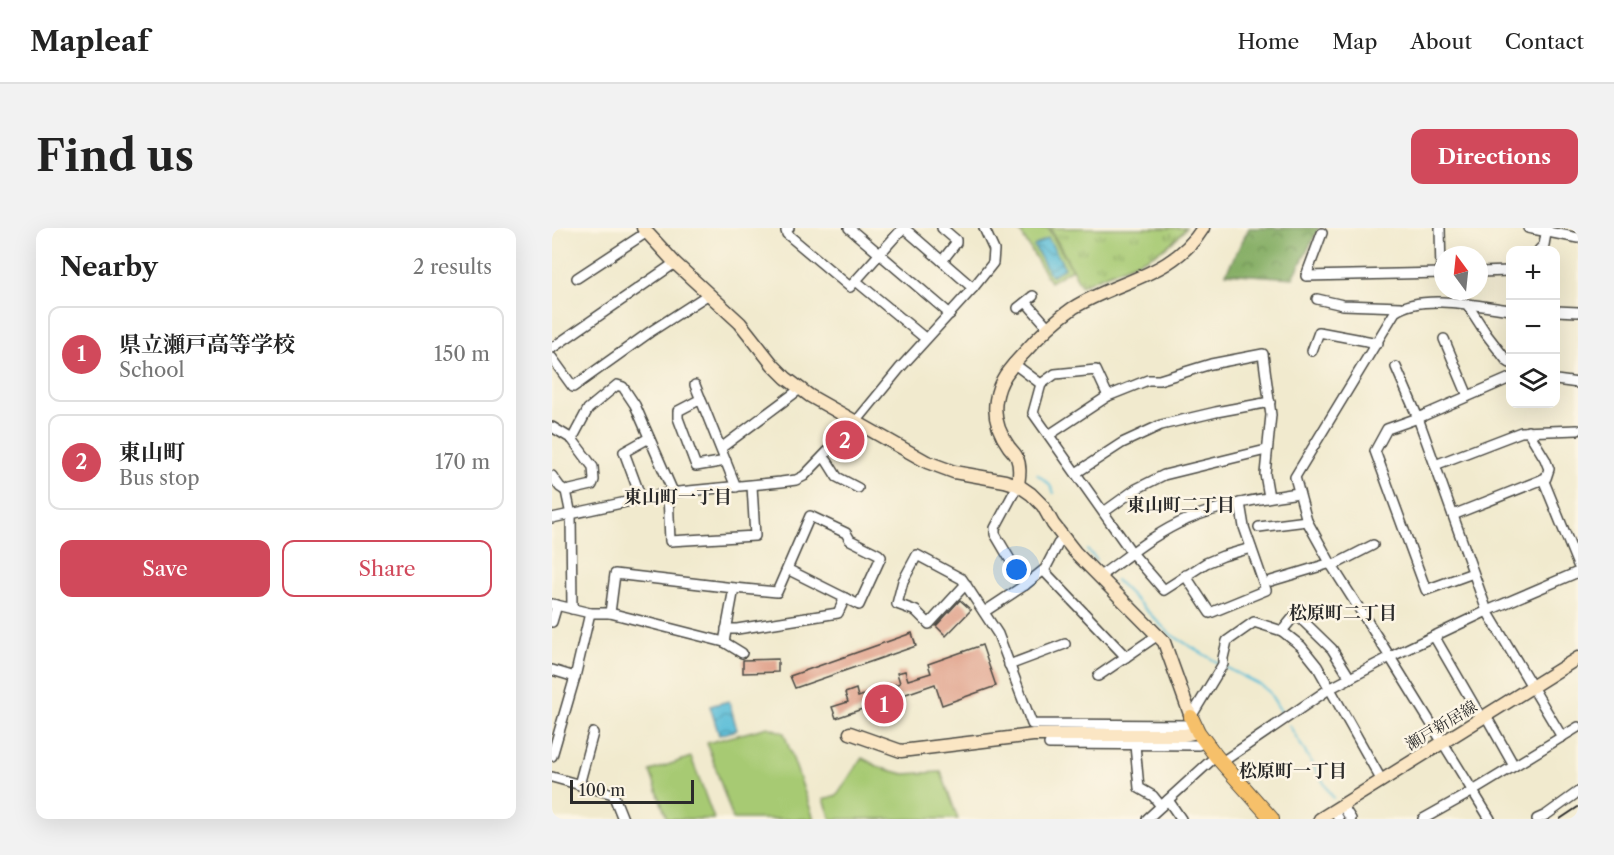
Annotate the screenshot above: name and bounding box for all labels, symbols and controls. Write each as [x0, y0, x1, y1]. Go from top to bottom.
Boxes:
text: Mapleaf [30, 24, 149, 58]
text: Home [1238, 29, 1299, 54]
text: Map [1332, 29, 1377, 54]
text: About [1410, 29, 1472, 54]
text: Contact [1505, 29, 1584, 54]
button: Directions [1411, 129, 1578, 184]
text: Find us [36, 130, 194, 182]
north arrow [1434, 246, 1488, 300]
map controls [1506, 246, 1560, 408]
button: + [1506, 246, 1560, 300]
text: Nearby [60, 251, 158, 283]
text: 2 results [413, 255, 492, 279]
button: − [1506, 300, 1560, 354]
text: 県立瀬戸高等学校 [119, 331, 295, 358]
text: 1 [77, 342, 86, 366]
text: 150 m [434, 342, 490, 366]
button: layers [1506, 354, 1560, 408]
text: School [119, 358, 184, 382]
pin: 2 [826, 418, 864, 462]
text: 東山町 [119, 439, 185, 466]
text: 2 [76, 450, 87, 474]
text: 170 m [435, 450, 490, 474]
text: Bus stop [119, 466, 200, 490]
district label: 東山町一丁目 [624, 486, 732, 508]
district label: 東山町二丁目 [1127, 494, 1235, 516]
button: Save [60, 540, 270, 597]
button: Share [282, 540, 492, 597]
your location [1002, 555, 1031, 584]
district label: 松原町二丁目 [1289, 602, 1397, 624]
pin: 1 [864, 682, 904, 726]
street label: 瀬戸新居線 [1402, 696, 1480, 754]
district label: 松原町一丁目 [1239, 760, 1347, 782]
scale bar [570, 777, 694, 804]
text: 100 m [579, 780, 625, 800]

